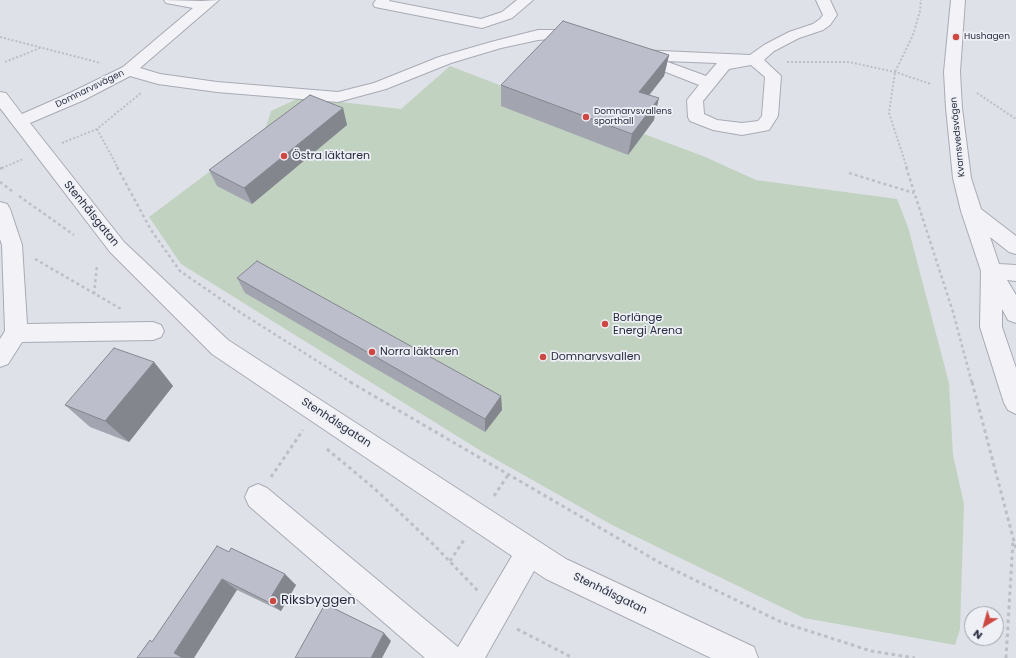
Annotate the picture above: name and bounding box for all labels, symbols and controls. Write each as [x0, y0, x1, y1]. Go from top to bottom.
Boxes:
marker: Hushagen [951, 32, 961, 42]
place label: Hushagen [964, 32, 1010, 42]
street label: Domnarvsvägen [54, 68, 126, 110]
street label: Kvarnsvedsvägen [948, 97, 968, 177]
place label: Domnarvsvallens sporthall [594, 107, 672, 128]
marker: Domnarvsvallens sporthall [581, 112, 591, 122]
place label: Östra läktaren [292, 149, 370, 163]
marker: Östra läktaren [279, 151, 289, 161]
street label: Stenhålsgatan [61, 179, 121, 249]
place label: Borlänge Energi Arena [613, 311, 682, 337]
marker: Borlänge Energi Arena [600, 319, 610, 329]
place label: Norra läktaren [380, 345, 459, 359]
marker: Norra läktaren [367, 347, 377, 357]
place label: Domnarvsvallen [551, 350, 641, 364]
marker: Domnarvsvallen [538, 352, 548, 362]
street label: Stenhålsgatan [299, 396, 373, 450]
street label: Stenhålsgatan [571, 570, 649, 618]
place label: Riksbyggen [281, 593, 356, 609]
marker: Riksbyggen [268, 596, 278, 606]
north arrow [964, 606, 1004, 646]
text: N [969, 626, 986, 644]

